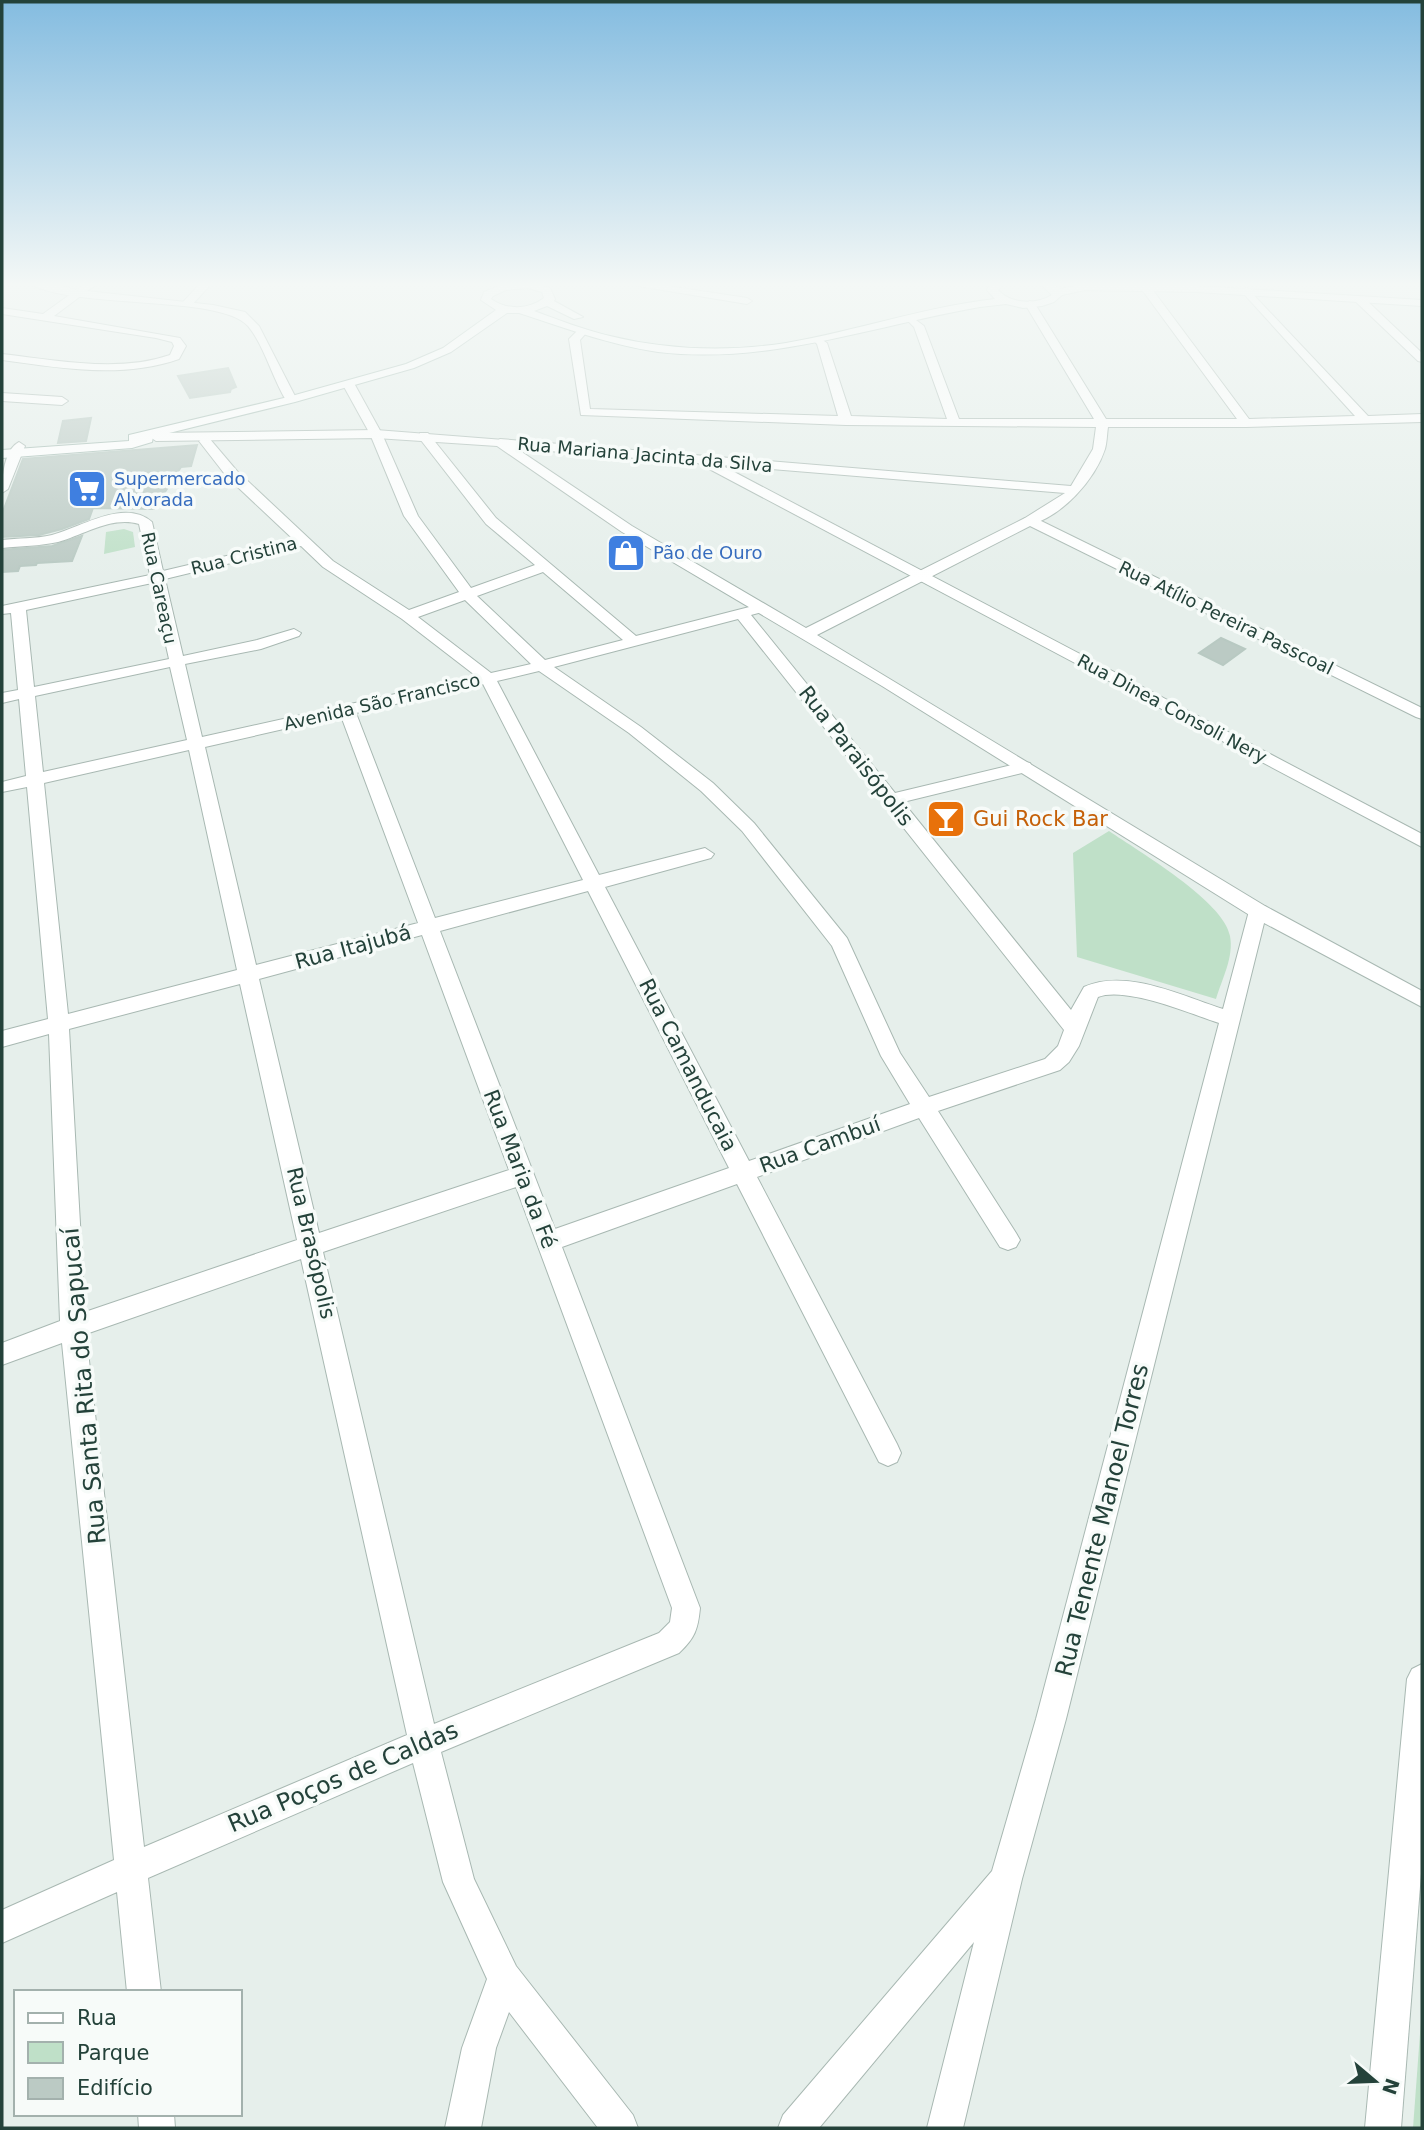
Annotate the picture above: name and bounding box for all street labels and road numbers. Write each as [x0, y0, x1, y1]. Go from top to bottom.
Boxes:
street label: Rua Mariana Jacinta da Silva [517, 433, 773, 476]
street label: Rua Careaçu [137, 530, 182, 646]
street label: Rua Cristina [189, 532, 299, 579]
street label: Rua Atílio Pereira Passcoal [1116, 556, 1337, 679]
street label: Rua Dinea Consoli Nery [1074, 650, 1271, 768]
street label: Avenida São Francisco [282, 669, 482, 734]
street label: Rua Paraisópolis [794, 681, 918, 831]
street label: Rua Itajubá [292, 920, 414, 974]
street label: Rua Camanducaia [634, 975, 742, 1155]
street label: Rua Maria da Fé [479, 1086, 561, 1252]
street label: Rua Cambuí [756, 1112, 885, 1178]
street label: Rua Brasópolis [282, 1165, 340, 1321]
street label: Rua Santa Rita do Sapucaí [56, 1225, 112, 1545]
street label: Rua Tenente Manoel Torres [1050, 1361, 1154, 1679]
street label: Rua Poços de Caldas [224, 1716, 462, 1838]

